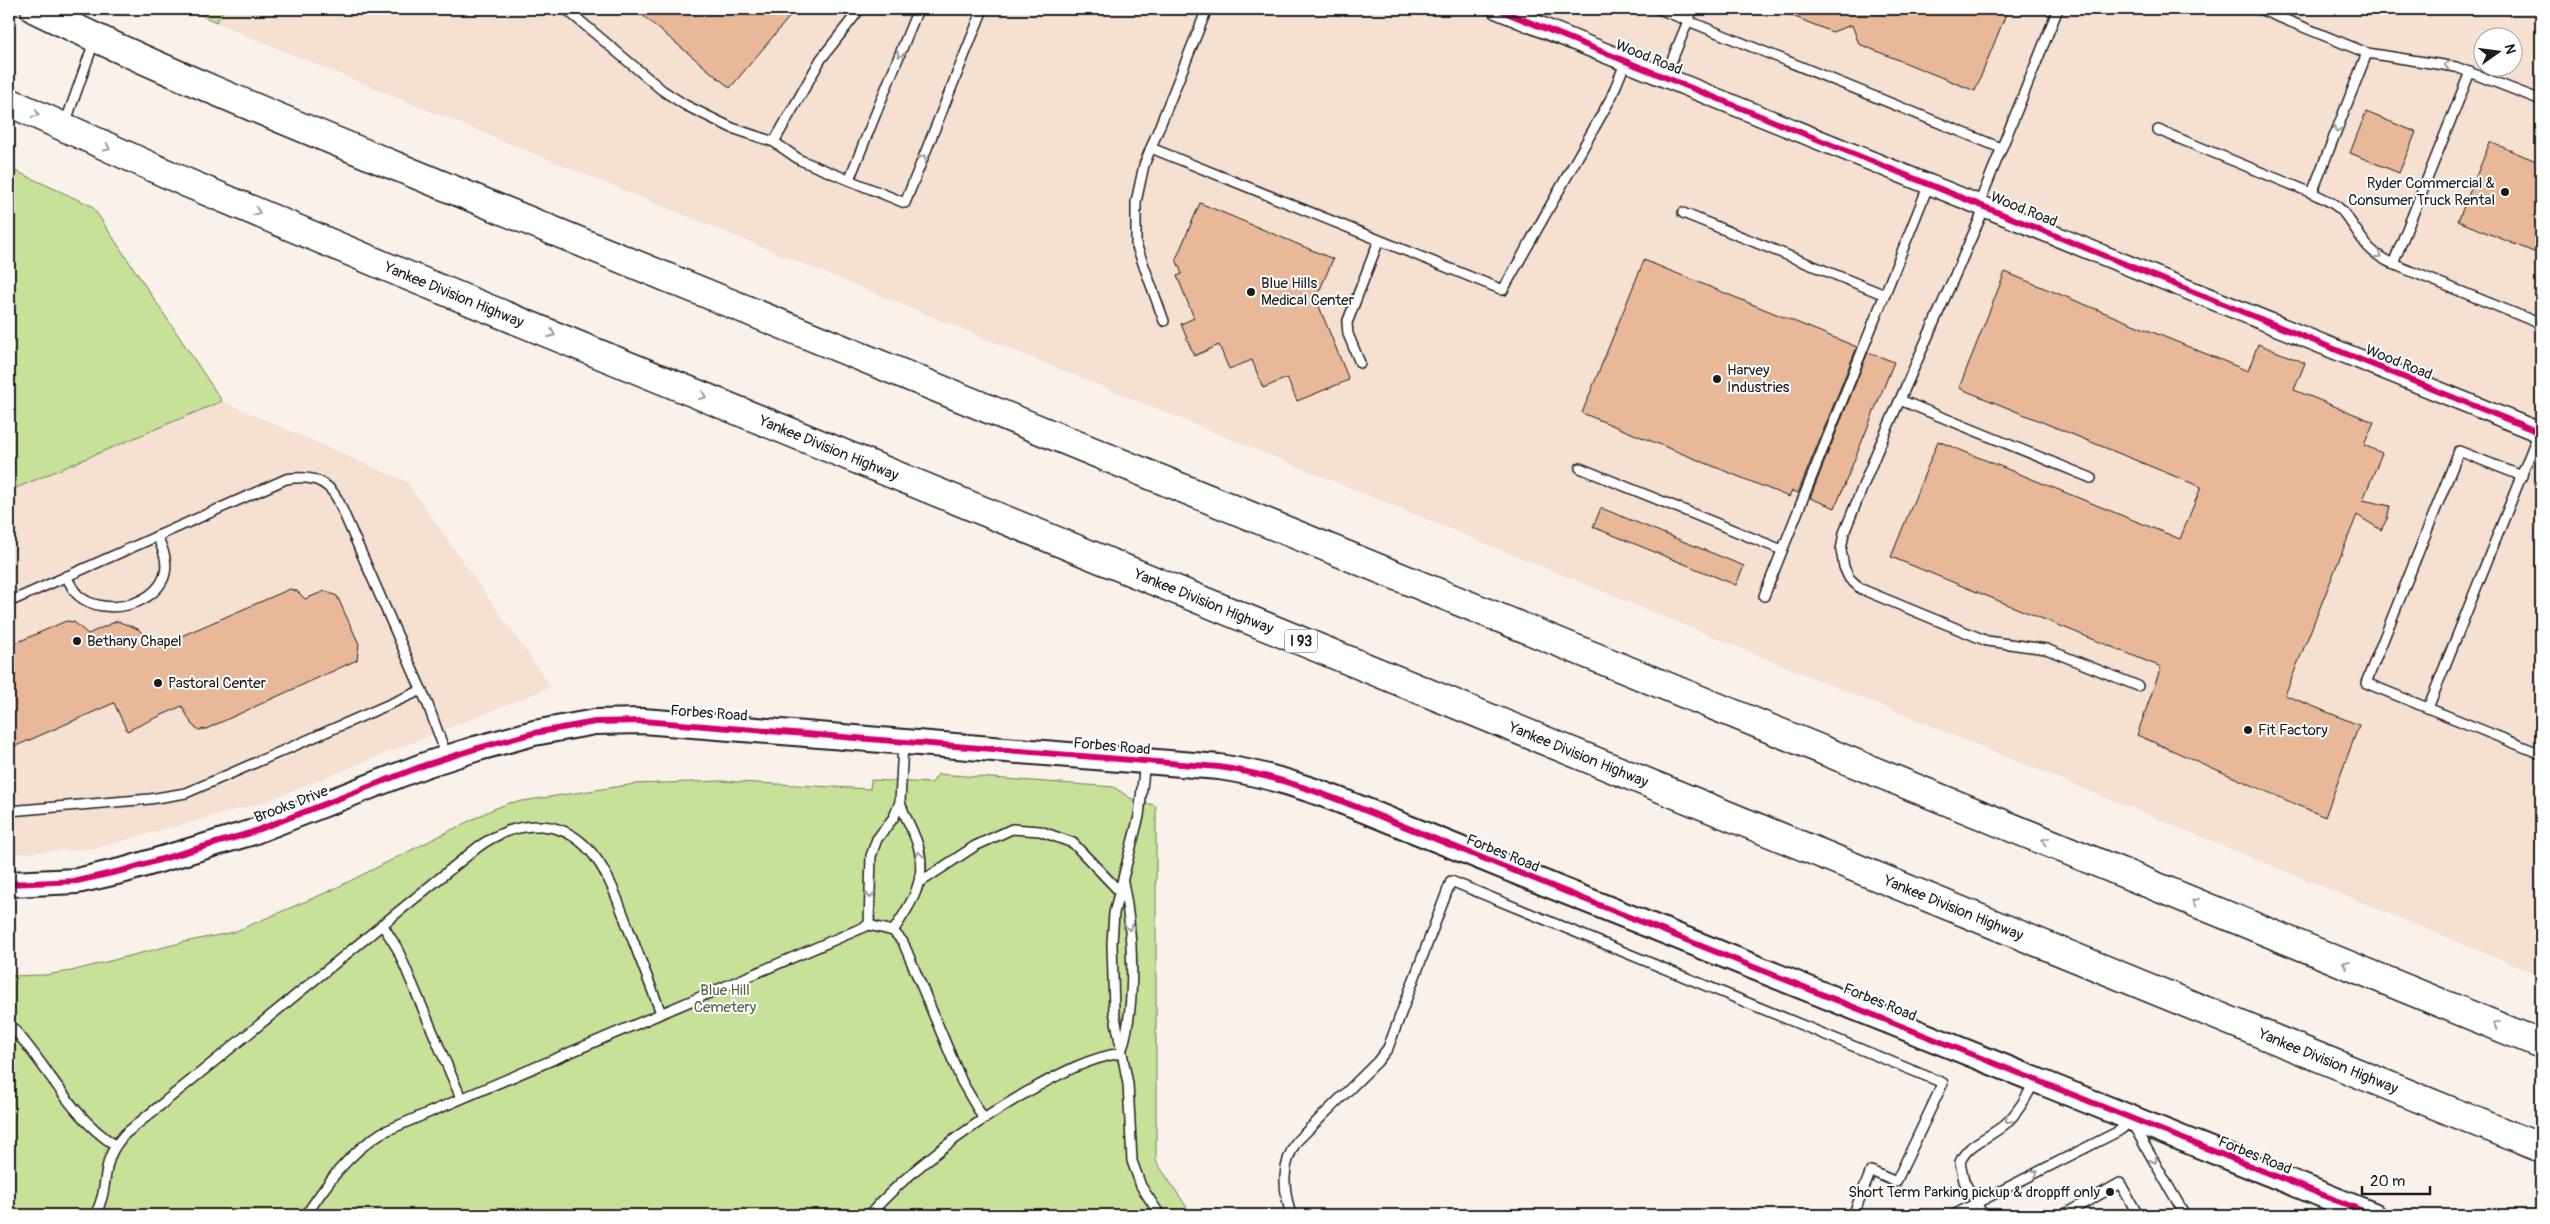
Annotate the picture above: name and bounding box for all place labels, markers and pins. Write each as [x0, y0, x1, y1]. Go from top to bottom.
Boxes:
place label: Ryder Commercial & Consumer Truck Rental [2348, 174, 2495, 210]
marker: Ryder Commercial & Consumer Truck Rental [2499, 186, 2511, 198]
place label: Blue Hills Medical Center [1261, 274, 1355, 310]
marker: Blue Hills Medical Center [1245, 286, 1257, 298]
place label: Harvey Industries [1727, 361, 1790, 397]
marker: Harvey Industries [1711, 373, 1723, 385]
place label: Bethany Chapel [87, 632, 182, 651]
marker: Bethany Chapel [71, 635, 83, 647]
place label: Pastoral Center [168, 674, 267, 693]
marker: Pastoral Center [152, 677, 164, 689]
place label: Fit Factory [2258, 721, 2328, 740]
marker: Fit Factory [2242, 724, 2254, 736]
place label: Short Term Parking pickup & droppff only [1848, 1183, 2101, 1202]
marker: Short Term Parking pickup & droppff only [2104, 1186, 2116, 1198]

